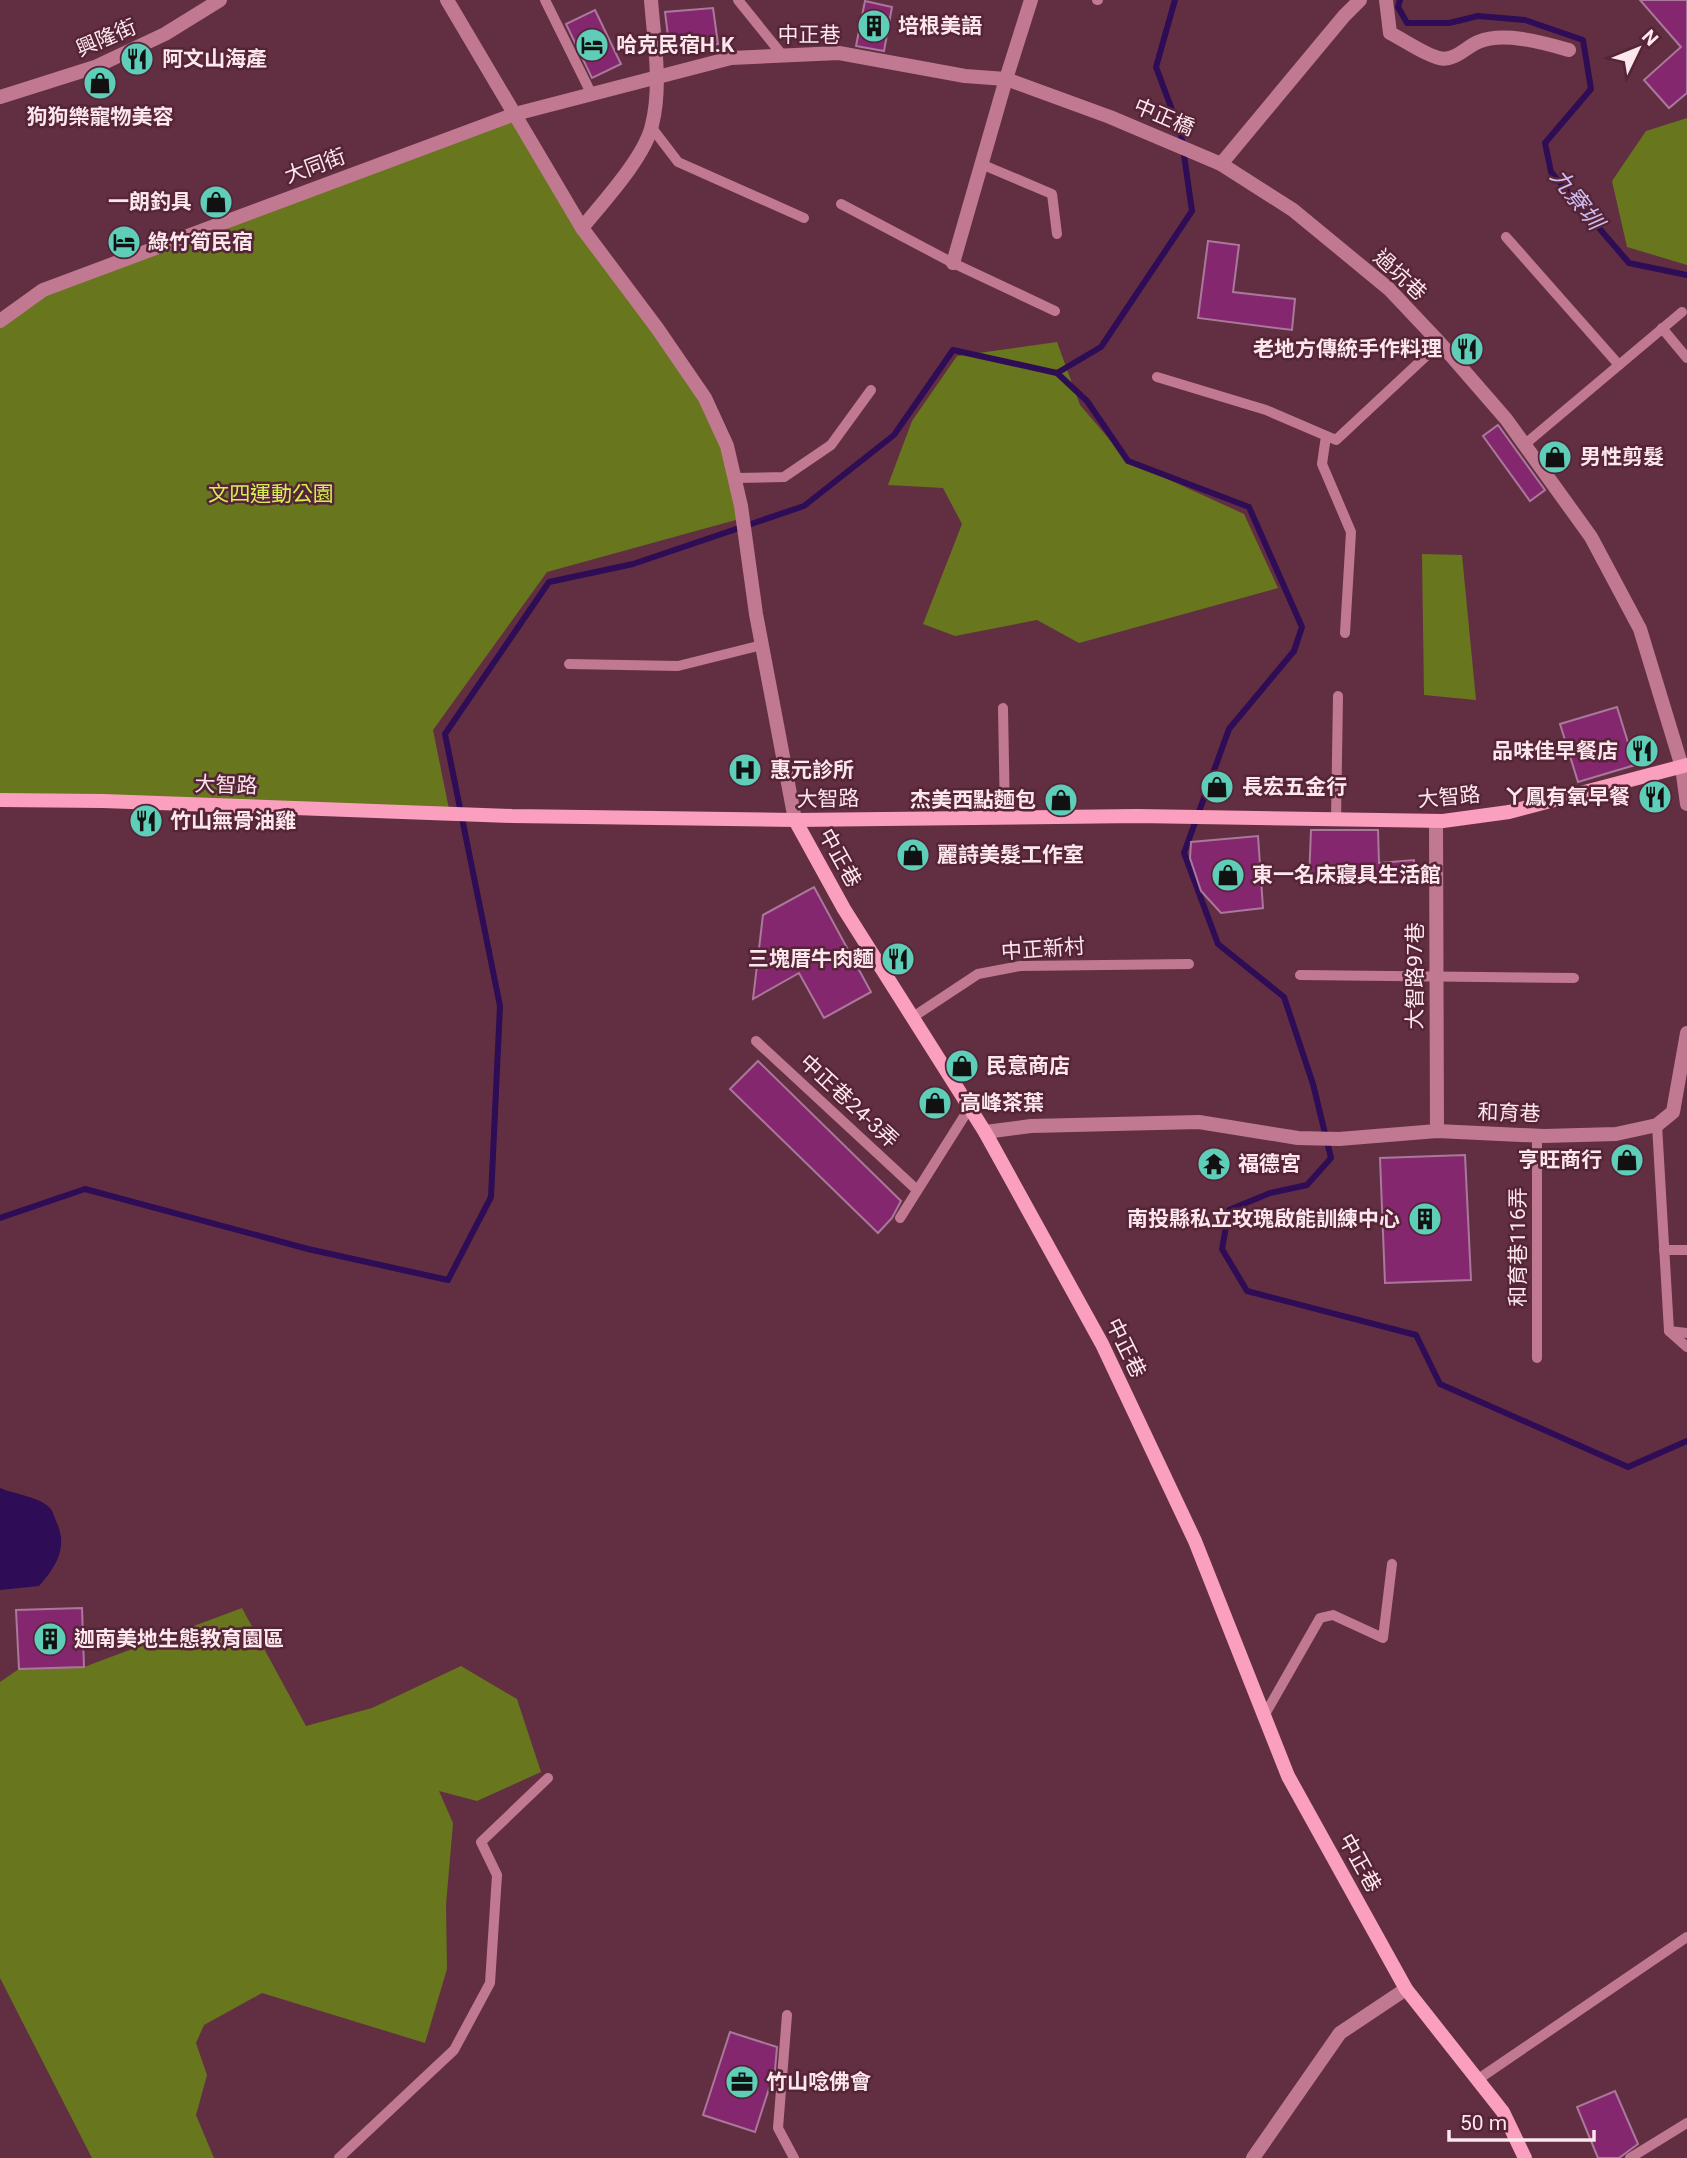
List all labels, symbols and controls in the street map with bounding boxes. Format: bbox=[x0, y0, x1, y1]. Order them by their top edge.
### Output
building icon: 培根美語 bbox=[855, 7, 893, 45]
place label: 培根美語 bbox=[898, 14, 982, 38]
north arrow bbox=[1603, 14, 1673, 84]
street label: 興隆街 bbox=[72, 15, 140, 61]
street label: 中正巷 bbox=[778, 23, 841, 47]
text: N bbox=[1637, 25, 1663, 50]
hotel icon: 哈克民宿H.K bbox=[573, 26, 611, 64]
place label: 哈克民宿H.K bbox=[616, 33, 735, 57]
restaurant icon: 阿文山海產 bbox=[118, 40, 156, 78]
place label: 阿文山海產 bbox=[162, 47, 267, 71]
shop icon: 狗狗樂寵物美容 bbox=[81, 64, 119, 102]
street label: 中正橋 bbox=[1130, 94, 1198, 140]
place label: 狗狗樂寵物美容 bbox=[27, 105, 174, 129]
street label: 大同街 bbox=[281, 144, 349, 188]
water label: 九寮圳 bbox=[1545, 164, 1610, 237]
shop icon: 一朗釣具 bbox=[197, 183, 235, 221]
place label: 一朗釣具 bbox=[108, 190, 192, 214]
hotel icon: 綠竹筍民宿 bbox=[105, 223, 143, 261]
place label: 綠竹筍民宿 bbox=[148, 230, 253, 254]
street label: 過坑巷 bbox=[1369, 245, 1431, 305]
restaurant icon: 老地方傳統手作料理 bbox=[1448, 330, 1486, 368]
place label: 老地方傳統手作料理 bbox=[1253, 337, 1442, 361]
shop icon: 男性剪髮 bbox=[1536, 438, 1574, 476]
place label: 男性剪髮 bbox=[1580, 445, 1664, 469]
park label: 文四運動公園 bbox=[208, 482, 334, 506]
restaurant icon: 品味佳早餐店 bbox=[1623, 732, 1661, 770]
place label: 品味佳早餐店 bbox=[1492, 739, 1618, 763]
hospital icon: 惠元診所 bbox=[726, 751, 764, 789]
place label: 惠元診所 bbox=[770, 758, 854, 782]
shop icon: 長宏五金行 bbox=[1198, 768, 1236, 806]
street label: 大智路 bbox=[194, 772, 258, 798]
place label: 長宏五金行 bbox=[1242, 775, 1347, 799]
restaurant icon: ㄚ鳳有氧早餐 bbox=[1636, 778, 1674, 816]
shop icon: 杰美西點麵包 bbox=[1042, 781, 1080, 819]
street label: 大智路 bbox=[1417, 782, 1481, 812]
place label: ㄚ鳳有氧早餐 bbox=[1504, 785, 1630, 809]
street label: 大智路 bbox=[796, 786, 860, 812]
place label: 杰美西點麵包 bbox=[910, 788, 1036, 812]
restaurant icon: 竹山無骨油雞 bbox=[127, 802, 165, 840]
place label: 竹山無骨油雞 bbox=[170, 809, 296, 833]
street label: 中正巷 bbox=[814, 825, 866, 891]
shop icon: 麗詩美髮工作室 bbox=[894, 836, 932, 874]
place label: 麗詩美髮工作室 bbox=[937, 843, 1084, 867]
shop icon: 東一名床寢具生活館 bbox=[1209, 856, 1247, 894]
place label: 東一名床寢具生活館 bbox=[1252, 863, 1441, 887]
street label: 大智路97巷 bbox=[1403, 922, 1427, 1030]
street label: 中正新村 bbox=[1000, 934, 1086, 964]
restaurant icon: 三塊厝牛肉麵 bbox=[879, 940, 917, 978]
place label: 三塊厝牛肉麵 bbox=[748, 947, 874, 971]
shop icon: 民意商店 bbox=[943, 1047, 981, 1085]
street label: 中正巷24-3弄 bbox=[795, 1050, 903, 1152]
place label: 民意商店 bbox=[986, 1054, 1070, 1078]
shop icon: 高峰茶葉 bbox=[916, 1084, 954, 1122]
place label: 高峰茶葉 bbox=[960, 1091, 1044, 1115]
street label: 和育巷 bbox=[1477, 1100, 1541, 1126]
shop icon: 亨旺商行 bbox=[1608, 1141, 1646, 1179]
temple icon: 福德宮 bbox=[1195, 1145, 1233, 1183]
place label: 亨旺商行 bbox=[1518, 1148, 1602, 1172]
place label: 福德宮 bbox=[1238, 1152, 1301, 1176]
street label: 和育巷116弄 bbox=[1506, 1187, 1530, 1307]
building icon: 南投縣私立玫瑰啟能訓練中心 bbox=[1406, 1200, 1444, 1238]
place label: 南投縣私立玫瑰啟能訓練中心 bbox=[1127, 1207, 1400, 1231]
street label: 中正巷 bbox=[1101, 1314, 1151, 1382]
building icon: 迦南美地生態教育園區 bbox=[31, 1620, 69, 1658]
place label: 迦南美地生態教育園區 bbox=[74, 1627, 284, 1651]
street label: 中正巷 bbox=[1334, 1830, 1386, 1896]
office icon: 竹山唸佛會 bbox=[723, 2063, 761, 2101]
place label: 竹山唸佛會 bbox=[766, 2070, 871, 2094]
scale bar bbox=[1449, 2098, 1594, 2142]
text: 50 m bbox=[1460, 2111, 1507, 2135]

